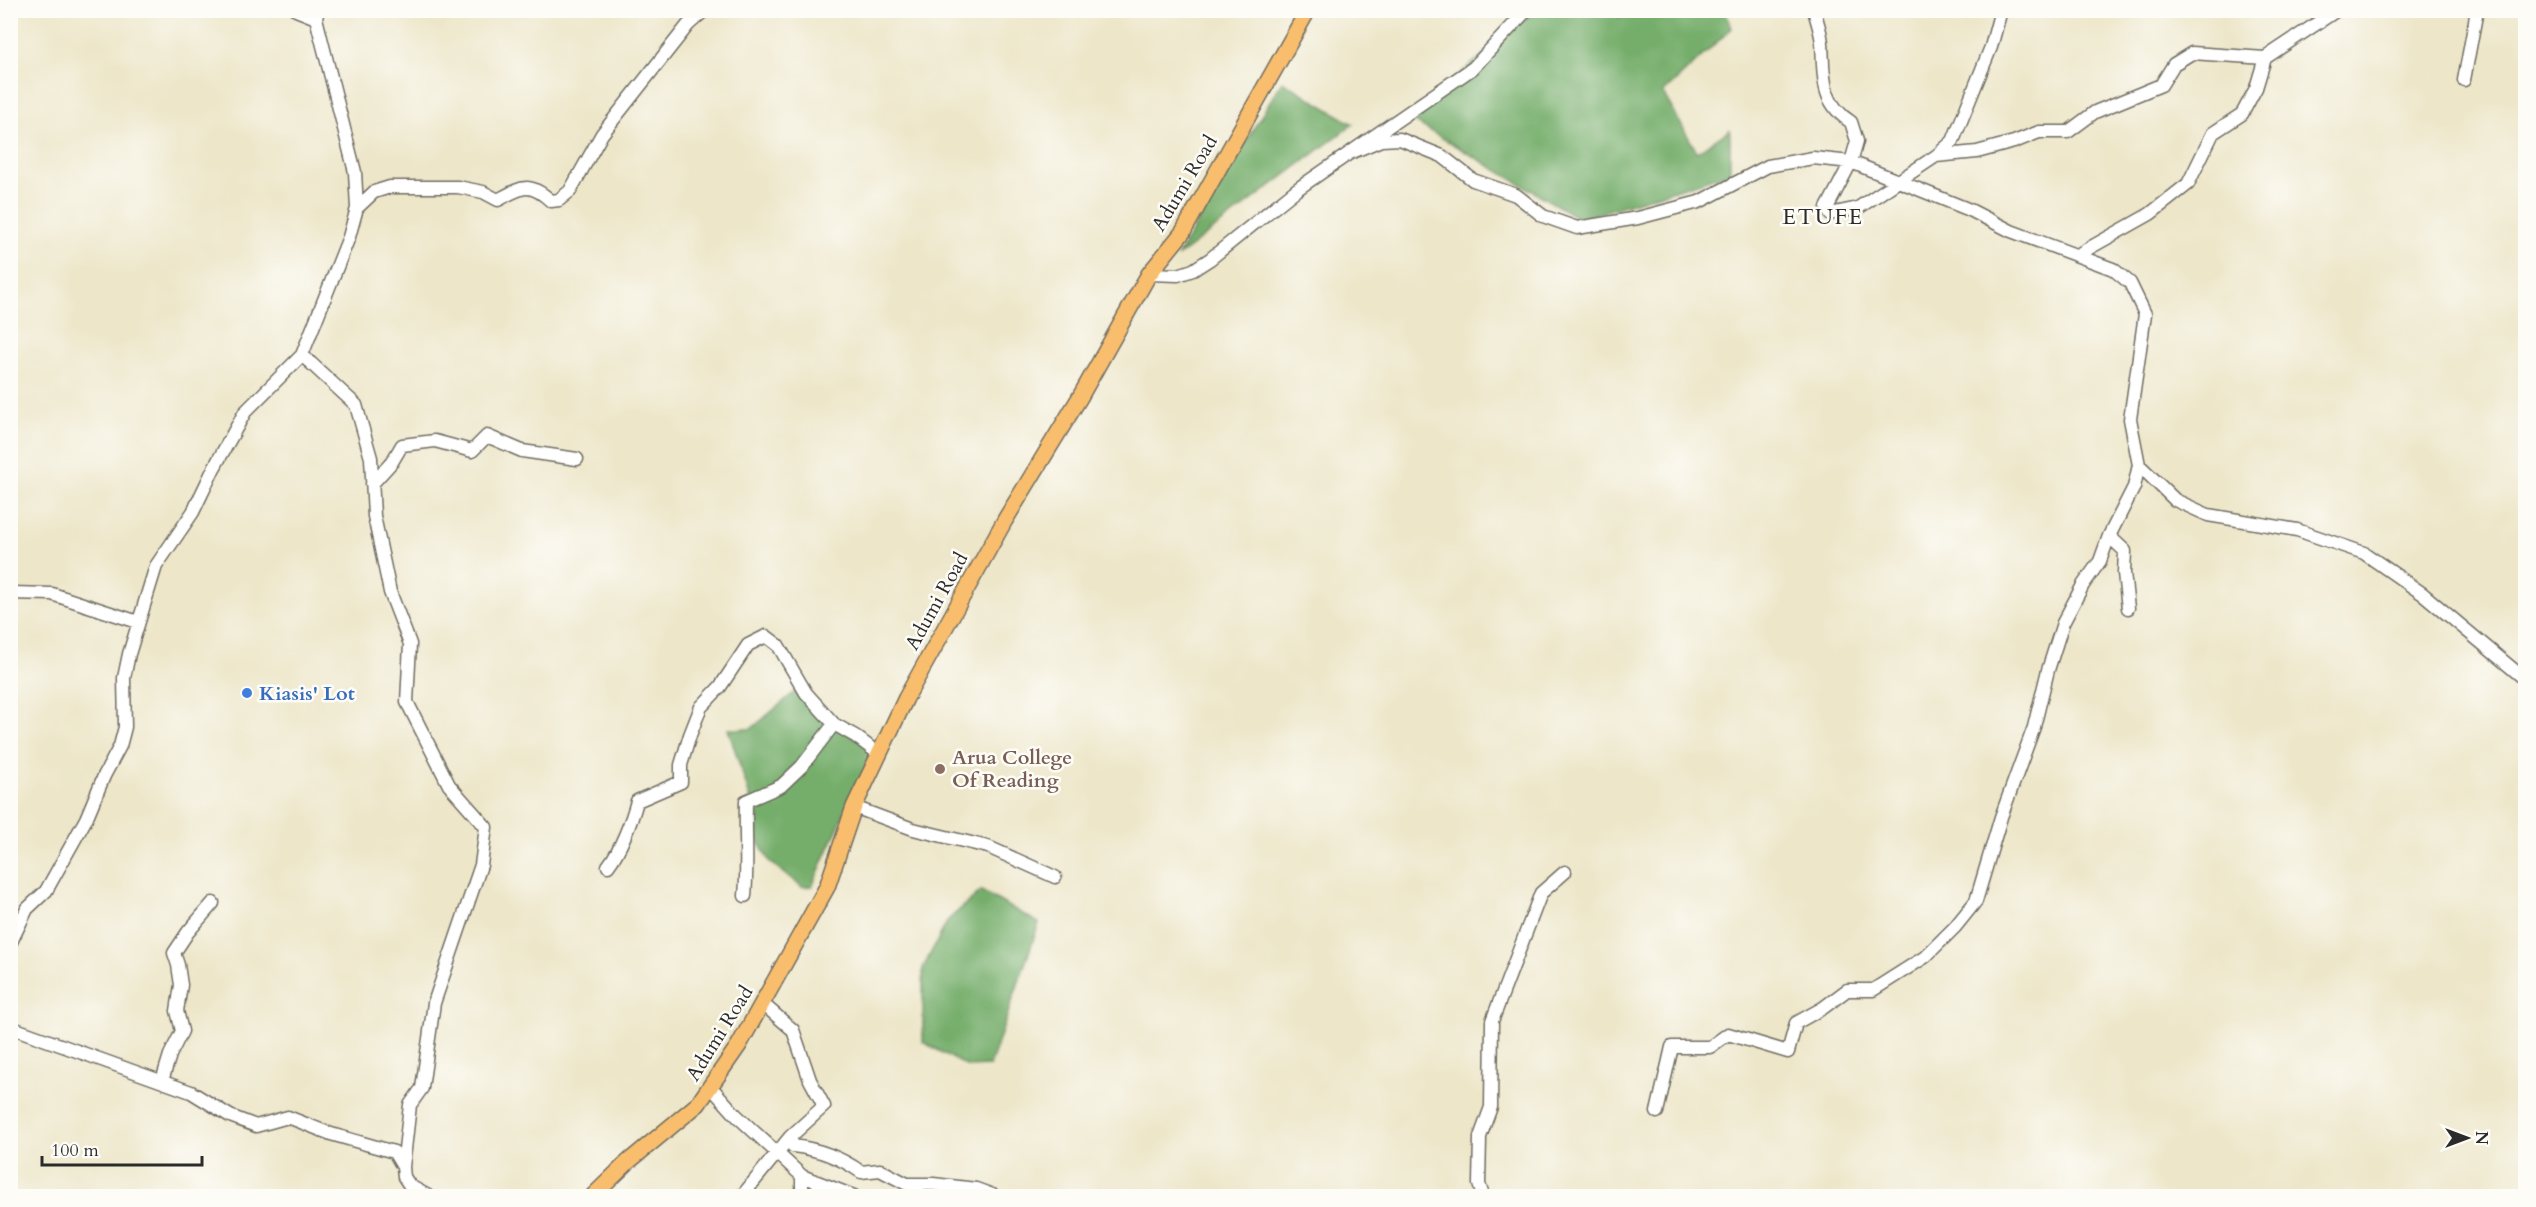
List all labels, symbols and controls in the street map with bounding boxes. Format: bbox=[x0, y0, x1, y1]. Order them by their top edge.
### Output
street label: Adumi Road bbox=[1145, 130, 1224, 236]
district label: ETUFE bbox=[1782, 202, 1864, 232]
street label: Adumi Road bbox=[899, 547, 975, 655]
place label: Kiasis' Lot bbox=[259, 680, 355, 707]
marker: Kiasis' Lot bbox=[240, 686, 254, 700]
place label: Arua College Of Reading bbox=[952, 744, 1072, 794]
marker: Arua College Of Reading bbox=[933, 762, 947, 776]
street label: Adumi Road bbox=[679, 980, 760, 1086]
north arrow bbox=[2437, 1108, 2497, 1168]
scale bar bbox=[42, 1129, 202, 1167]
text: N bbox=[2470, 1131, 2492, 1145]
text: 100 m bbox=[51, 1138, 99, 1163]

